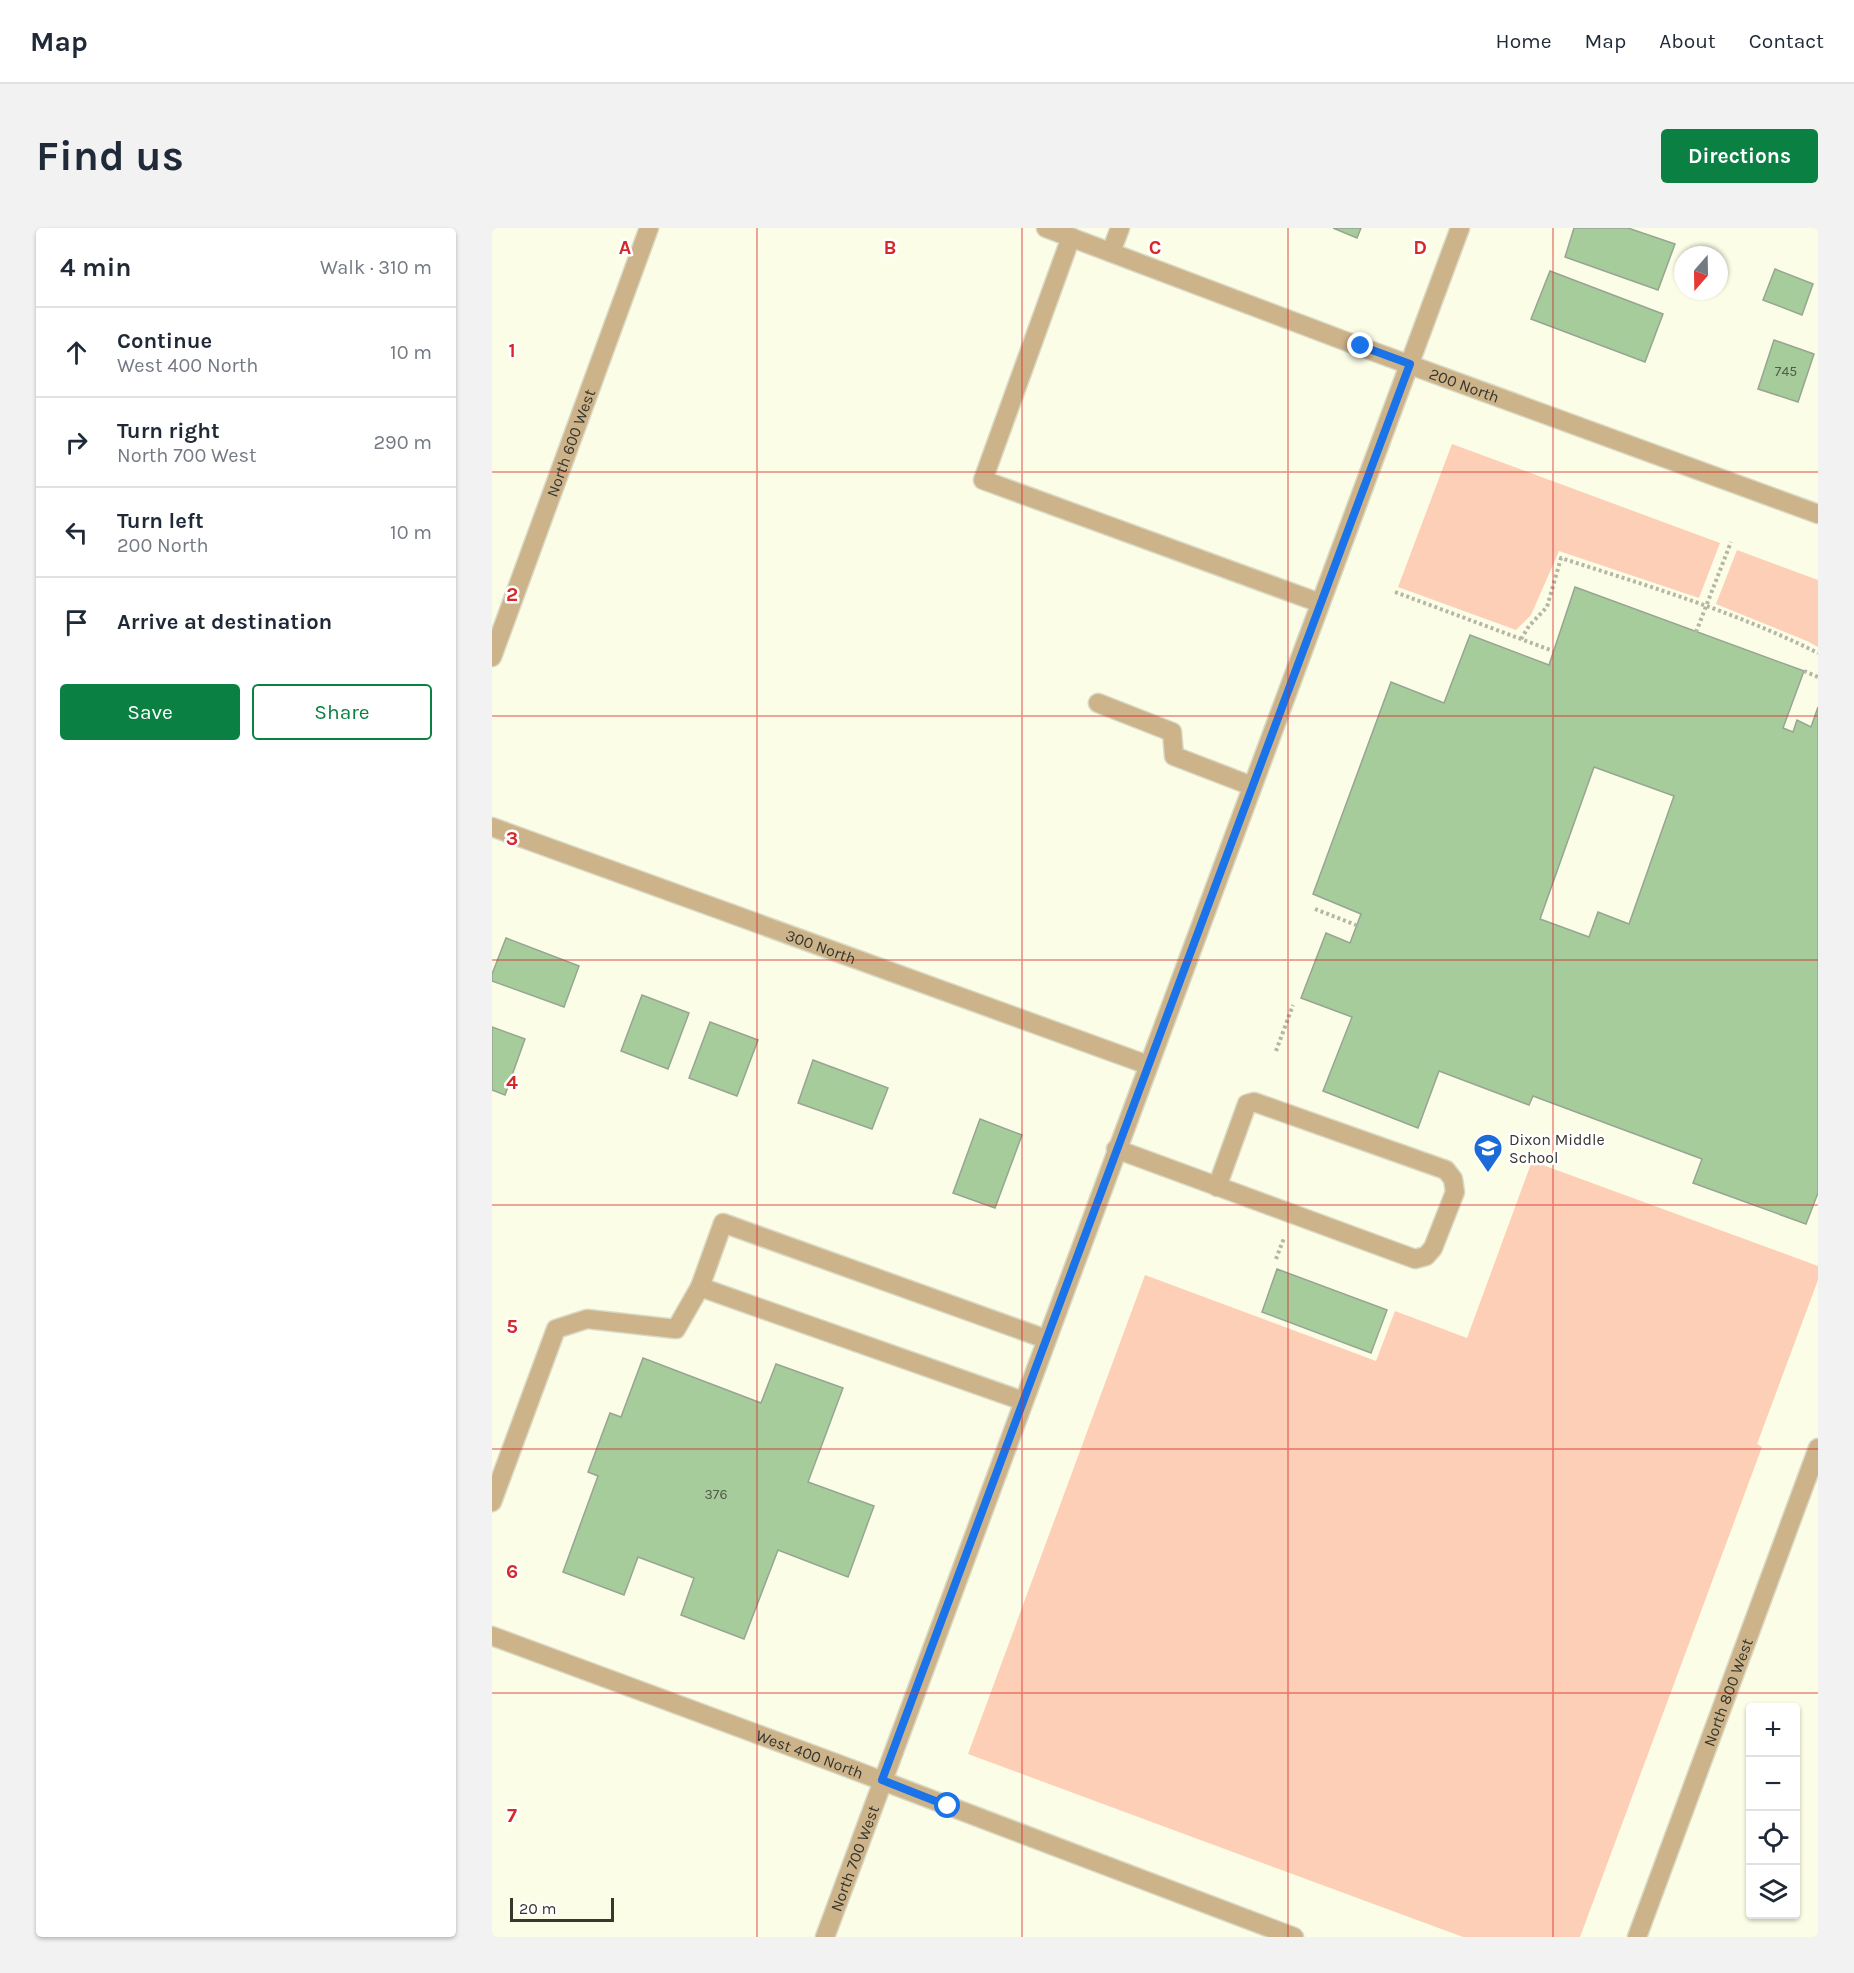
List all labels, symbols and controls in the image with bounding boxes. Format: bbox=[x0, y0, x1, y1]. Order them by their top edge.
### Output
text: Map bbox=[30, 25, 88, 58]
text: Home bbox=[1496, 29, 1552, 53]
text: Map bbox=[1585, 29, 1626, 53]
text: About bbox=[1659, 29, 1716, 53]
text: Contact bbox=[1749, 29, 1824, 53]
button: Directions bbox=[1661, 129, 1818, 183]
text: Find us bbox=[36, 131, 184, 181]
text: A bbox=[619, 236, 632, 259]
text: B bbox=[884, 236, 896, 259]
text: C bbox=[1149, 236, 1161, 259]
text: D bbox=[1413, 236, 1427, 259]
north arrow bbox=[1674, 246, 1728, 300]
text: 4 min bbox=[60, 252, 131, 283]
text: Walk · 310 m bbox=[320, 256, 432, 279]
text: Continue bbox=[117, 328, 212, 354]
route end bbox=[1347, 332, 1373, 358]
icon: ahead bbox=[60, 336, 93, 369]
text: 1 bbox=[508, 339, 516, 362]
text: 10 m bbox=[390, 341, 432, 364]
text: West 400 North bbox=[117, 354, 258, 377]
street label: 200 North bbox=[1427, 363, 1502, 406]
house number: 745 bbox=[1775, 363, 1797, 380]
street label: North 600 West bbox=[542, 386, 599, 499]
text: Turn right bbox=[117, 418, 220, 444]
icon: right bbox=[60, 426, 93, 459]
text: 290 m bbox=[373, 431, 432, 454]
text: North 700 West bbox=[117, 444, 257, 467]
text: Turn left bbox=[117, 508, 204, 534]
icon: left bbox=[60, 516, 93, 549]
text: 10 m bbox=[390, 521, 432, 544]
text: 200 North bbox=[117, 534, 209, 557]
text: 2 bbox=[506, 583, 518, 606]
icon: arrive bbox=[60, 606, 93, 639]
text: Arrive at destination bbox=[117, 609, 332, 635]
button: Save bbox=[60, 684, 240, 740]
button: Share bbox=[252, 684, 432, 740]
text: 3 bbox=[506, 827, 518, 850]
street label: 300 North bbox=[783, 925, 859, 968]
text: 4 bbox=[506, 1071, 518, 1094]
place label: Dixon Middle School bbox=[1509, 1130, 1605, 1167]
school or university icon: Dixon Middle School bbox=[1472, 1132, 1504, 1174]
text: 5 bbox=[506, 1315, 518, 1338]
house number: 376 bbox=[705, 1486, 727, 1503]
text: 6 bbox=[506, 1560, 518, 1583]
street label: North 800 West bbox=[1699, 1635, 1756, 1749]
map controls bbox=[1746, 1703, 1800, 1919]
button: + bbox=[1746, 1703, 1800, 1757]
street label: West 400 North bbox=[754, 1725, 866, 1782]
button: − bbox=[1746, 1757, 1800, 1811]
route start bbox=[934, 1792, 960, 1818]
street label: North 700 West bbox=[826, 1803, 883, 1914]
text: 7 bbox=[507, 1804, 517, 1827]
button: locate bbox=[1746, 1811, 1800, 1865]
button: layers bbox=[1746, 1865, 1800, 1919]
scale bar bbox=[510, 1895, 614, 1922]
text: 20 m bbox=[519, 1899, 557, 1918]

